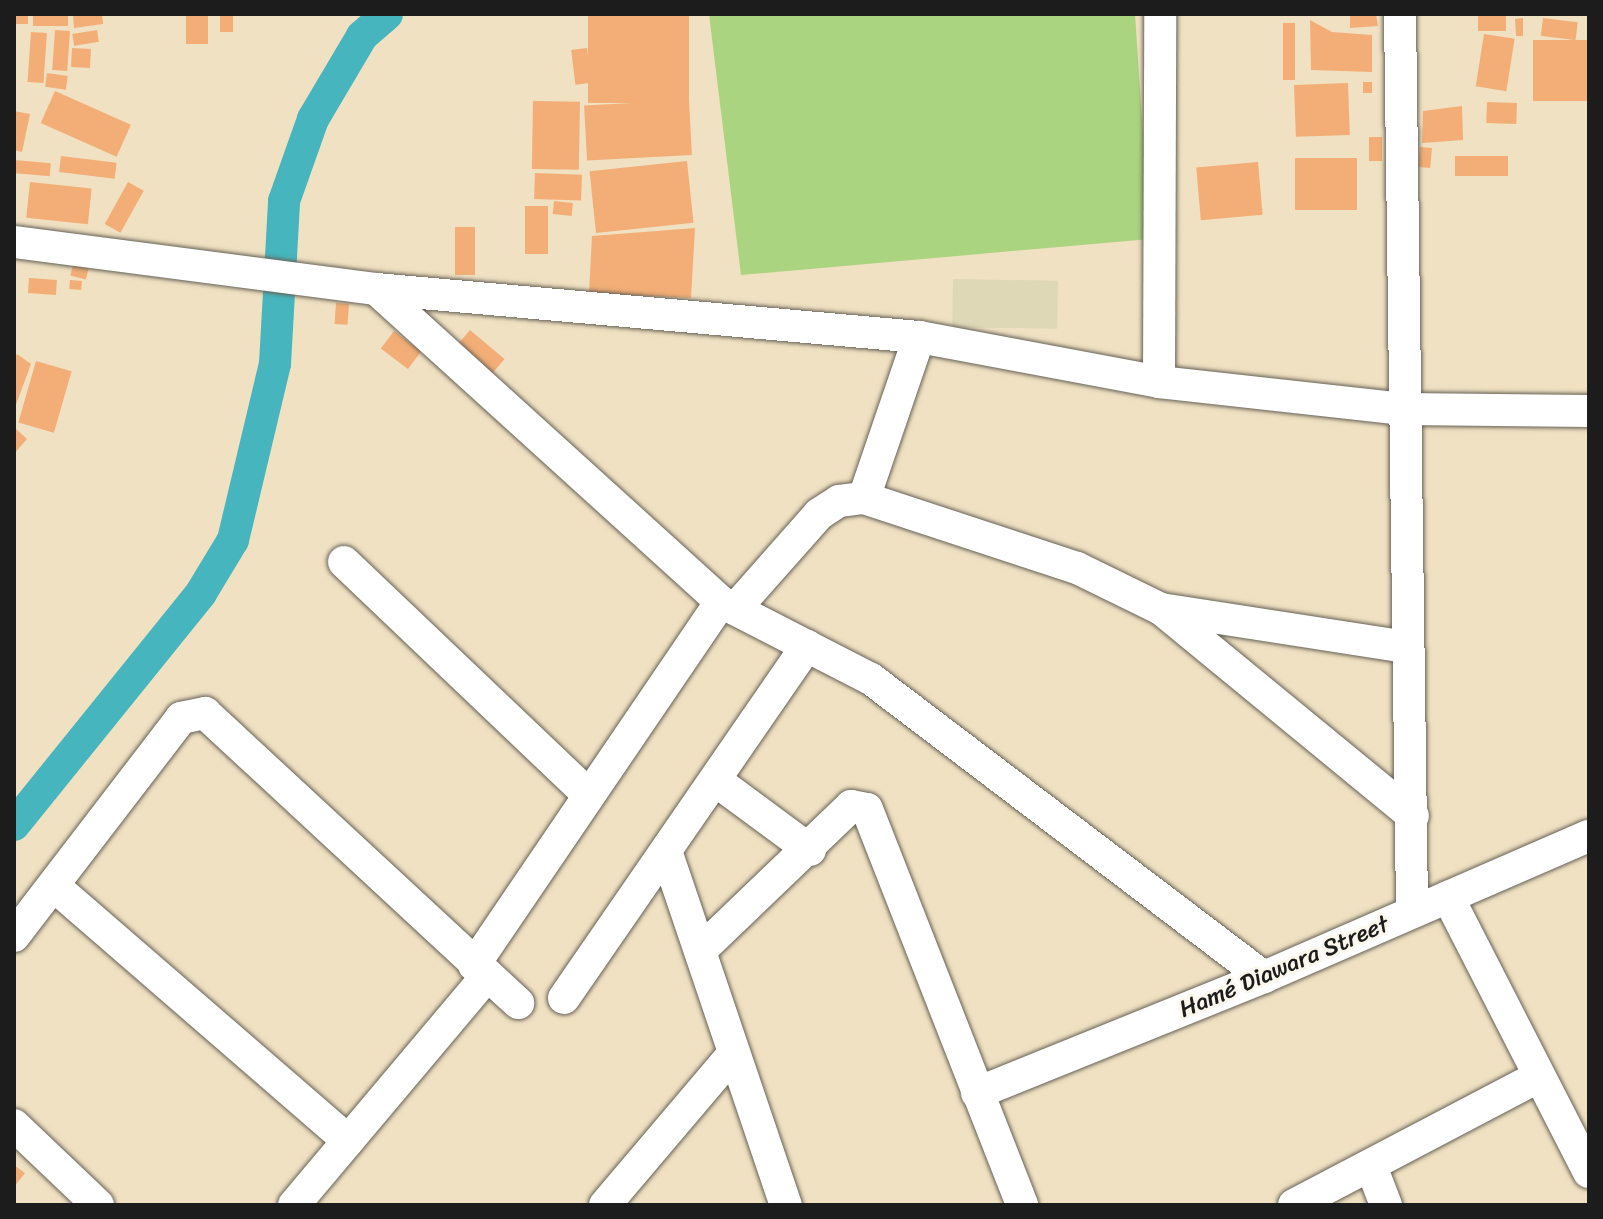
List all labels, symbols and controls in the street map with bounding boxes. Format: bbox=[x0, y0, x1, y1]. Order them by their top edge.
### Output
street label: Hamé Diawara Street bbox=[1175, 910, 1393, 1024]

